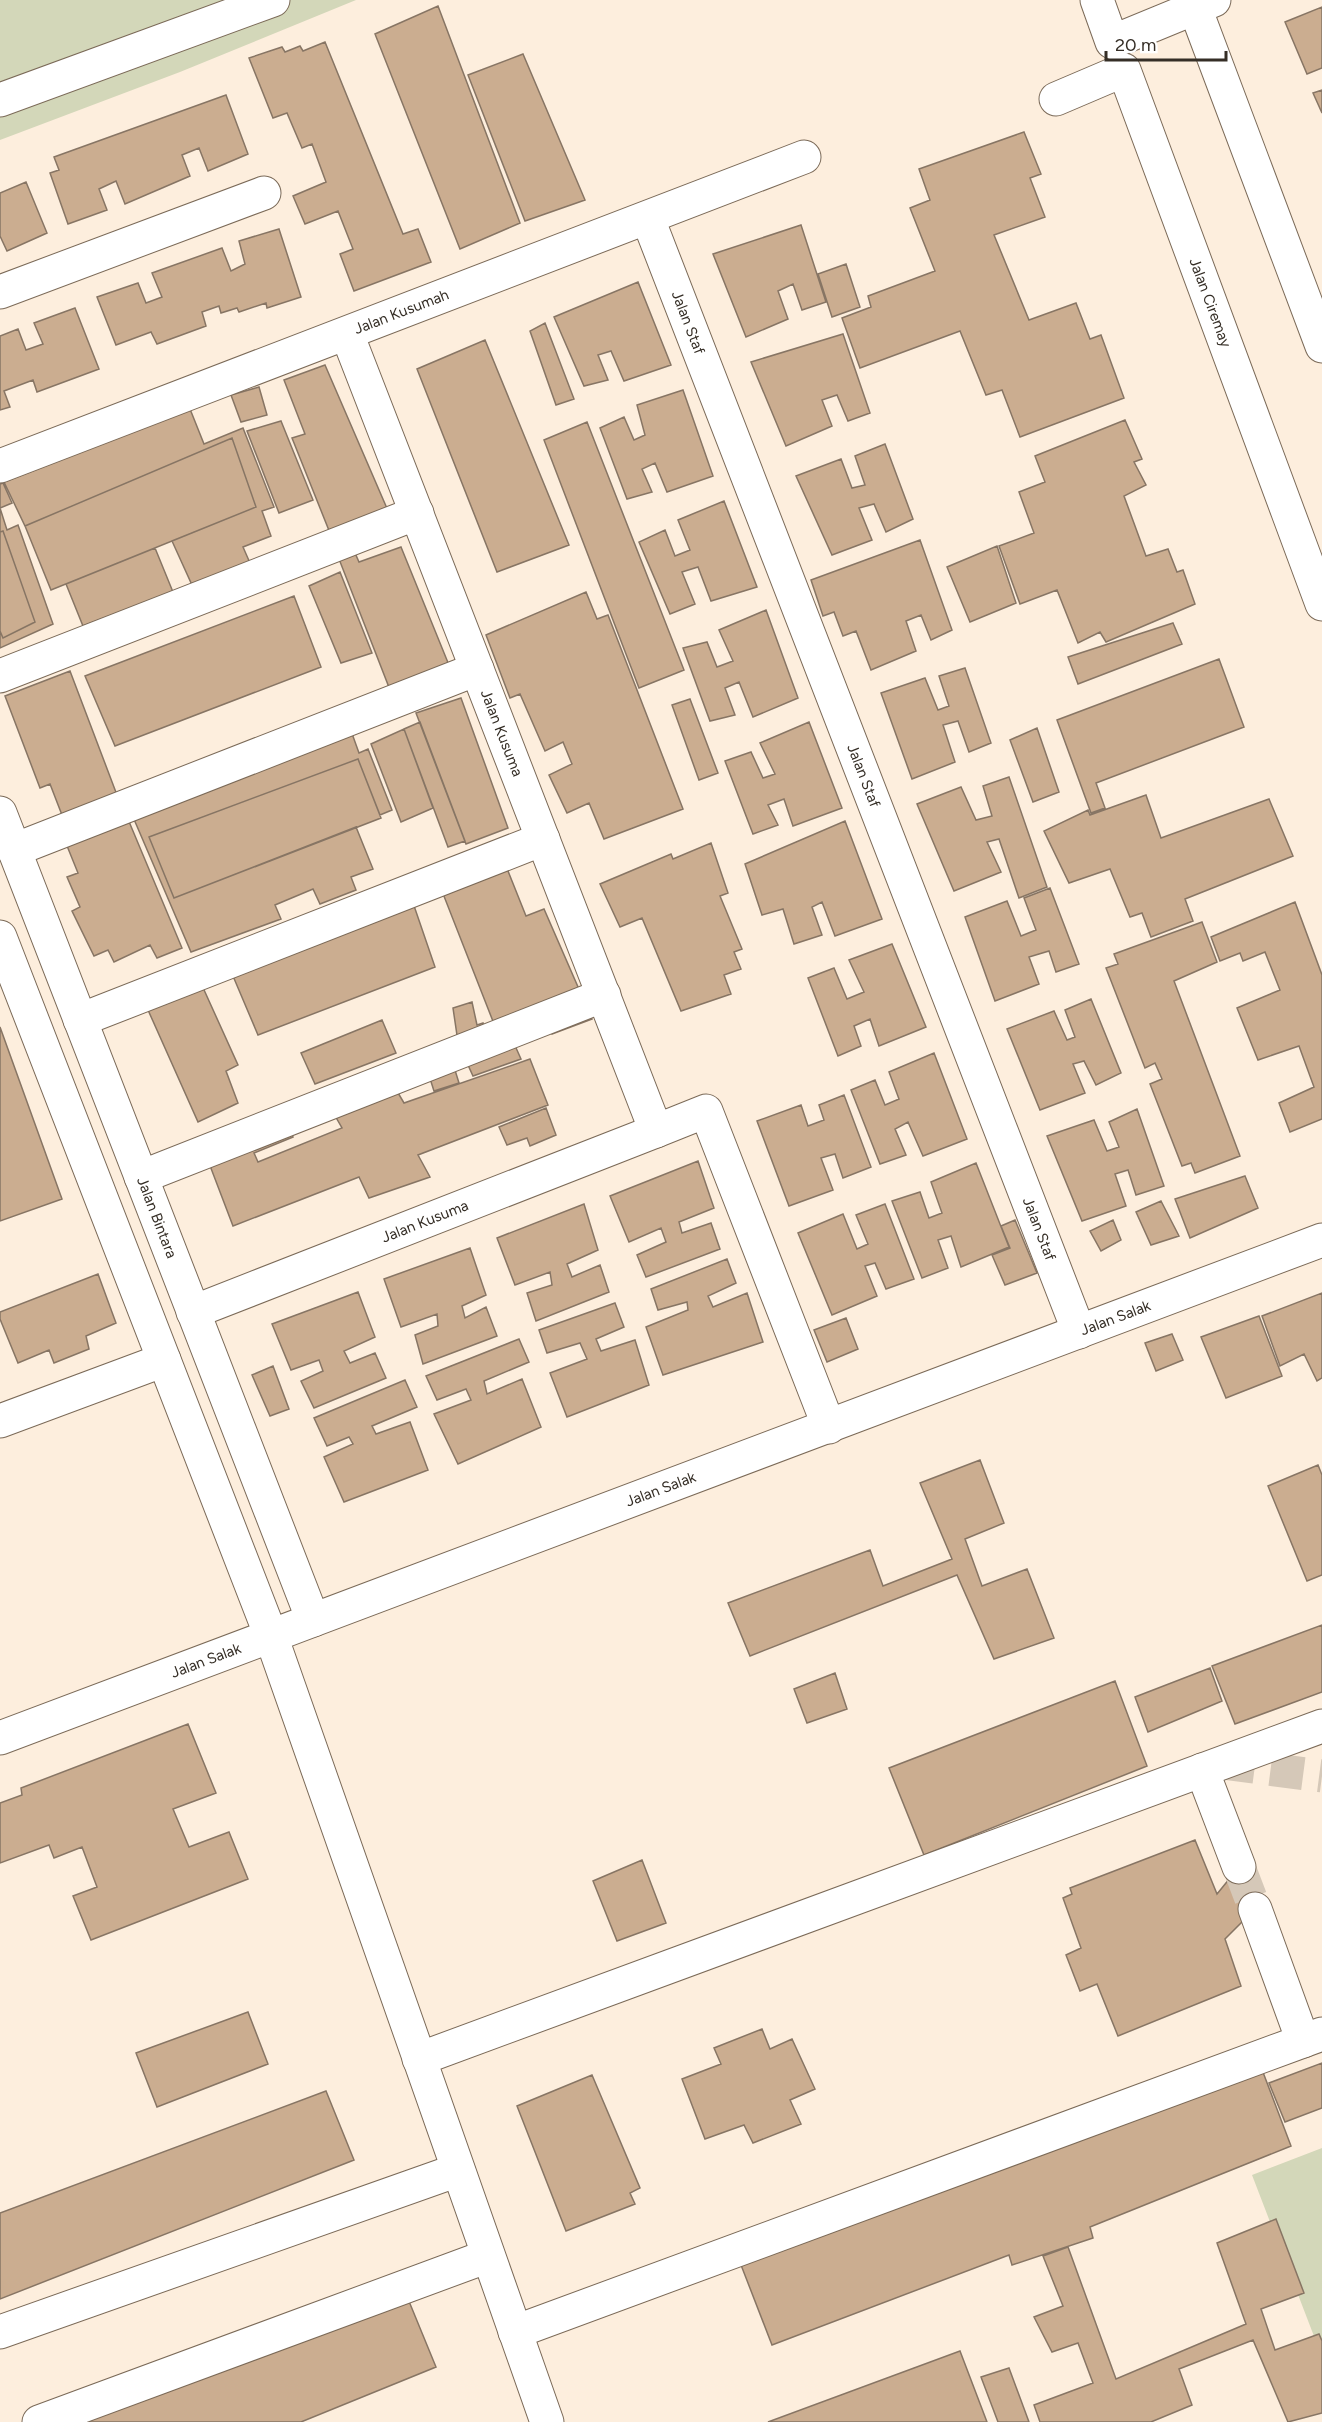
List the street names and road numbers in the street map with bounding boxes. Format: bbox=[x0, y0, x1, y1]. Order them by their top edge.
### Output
street label: Jalan Ciremay bbox=[1185, 255, 1235, 350]
street label: Jalan Kusumah bbox=[351, 285, 451, 338]
street label: Jalan Staf bbox=[668, 288, 709, 357]
street label: Jalan Kusuma bbox=[477, 687, 527, 779]
street label: Jalan Staf bbox=[843, 741, 884, 810]
street label: Jalan Bintara bbox=[133, 1175, 181, 1261]
street label: Jalan Staf bbox=[1019, 1195, 1060, 1264]
street label: Jalan Kusuma bbox=[379, 1196, 471, 1246]
street label: Jalan Salak bbox=[1078, 1296, 1154, 1339]
street label: Jalan Salak bbox=[623, 1467, 699, 1511]
street label: Jalan Salak bbox=[168, 1639, 244, 1682]

